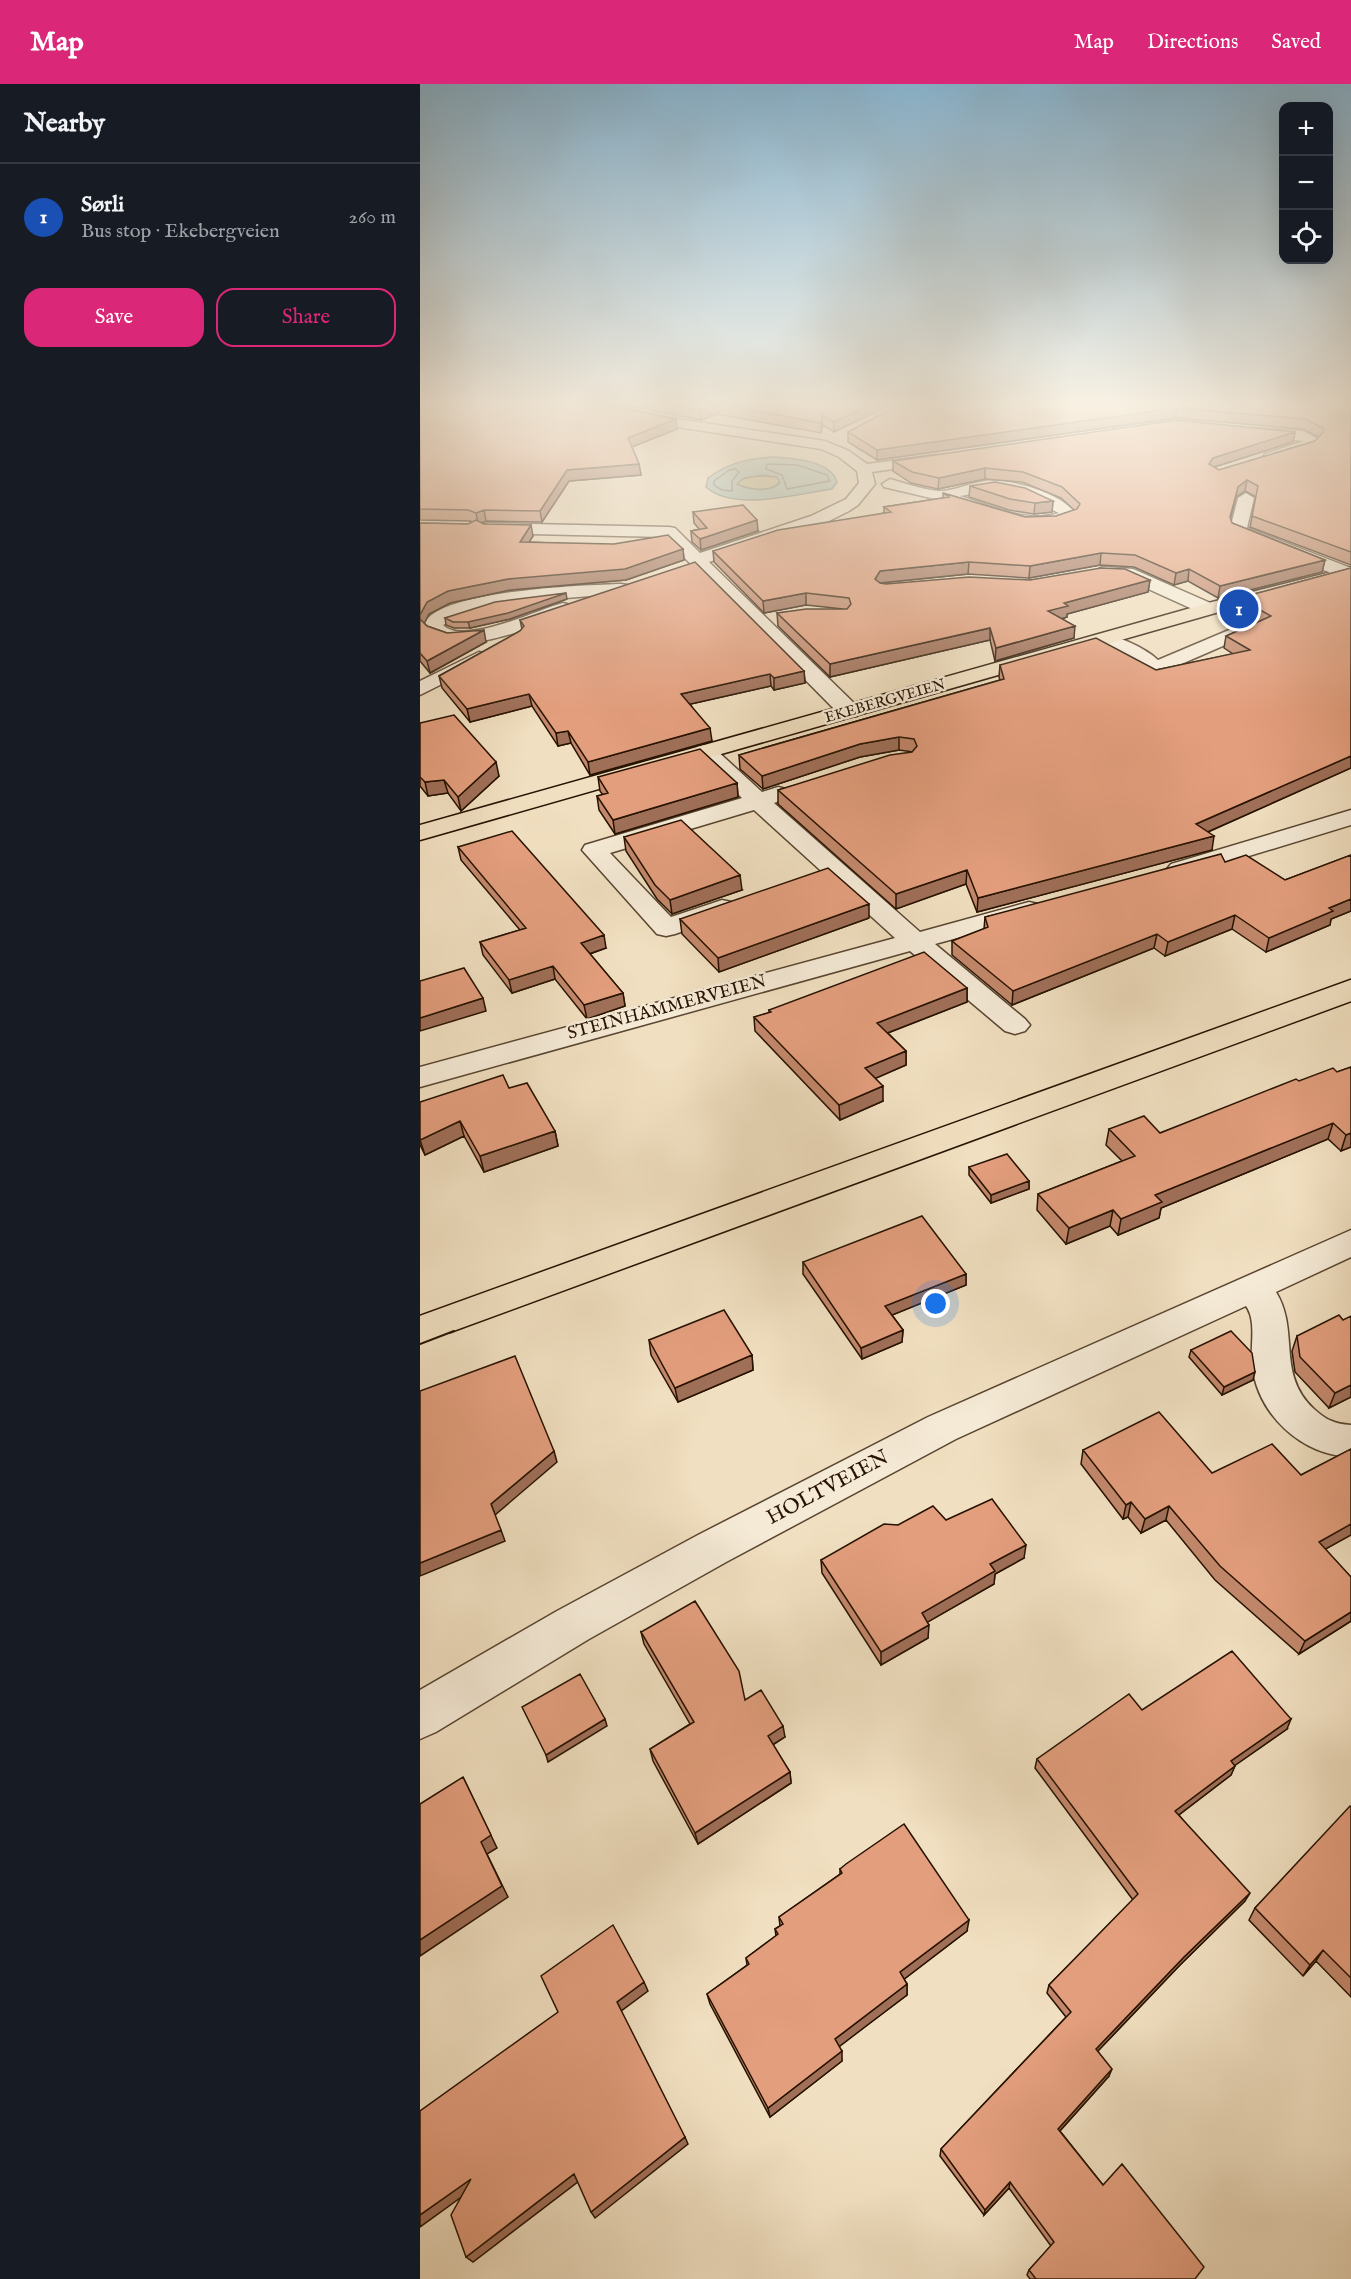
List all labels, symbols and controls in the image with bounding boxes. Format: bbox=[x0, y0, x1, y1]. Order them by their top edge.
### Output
text: Map bbox=[30, 25, 84, 60]
text: Map bbox=[1074, 29, 1114, 56]
text: Directions bbox=[1147, 29, 1238, 56]
text: Saved bbox=[1271, 29, 1321, 56]
map controls bbox=[1279, 102, 1333, 264]
button: + bbox=[1279, 102, 1333, 156]
text: Nearby bbox=[24, 107, 105, 140]
button: − bbox=[1279, 156, 1333, 210]
text: Sørli bbox=[81, 191, 124, 219]
text: 1 bbox=[40, 205, 47, 230]
text: 260 m bbox=[349, 205, 396, 230]
button: locate bbox=[1279, 210, 1333, 264]
text: Bus stop · Ekebergveien bbox=[81, 219, 280, 244]
button: Save bbox=[24, 288, 204, 347]
button: Share bbox=[216, 288, 396, 347]
pin: 1 bbox=[1220, 586, 1258, 632]
street label: EKEBERGVEIEN bbox=[822, 675, 948, 727]
street label: STEINHAMMERVEIEN bbox=[565, 970, 769, 1046]
your location bbox=[921, 1289, 950, 1318]
street label: HOLTVEIEN bbox=[762, 1444, 894, 1532]

